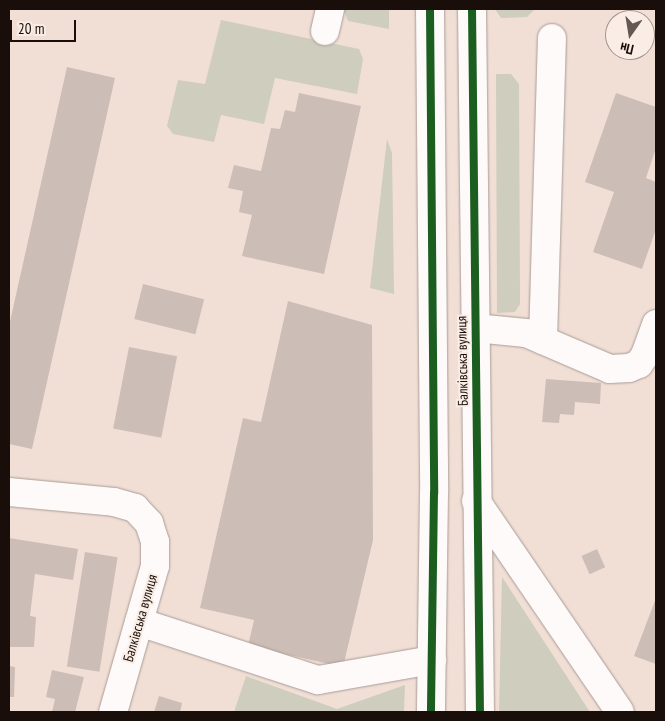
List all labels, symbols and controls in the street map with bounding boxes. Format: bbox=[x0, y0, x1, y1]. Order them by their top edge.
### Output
scale bar bbox=[12, 10, 79, 42]
north arrow bbox=[605, 10, 655, 60]
text: 20 m bbox=[18, 19, 44, 38]
text: Пн bbox=[618, 38, 635, 59]
street label: Балківська вулиця bbox=[453, 316, 471, 406]
street label: Балківська вулиця bbox=[120, 572, 160, 664]

